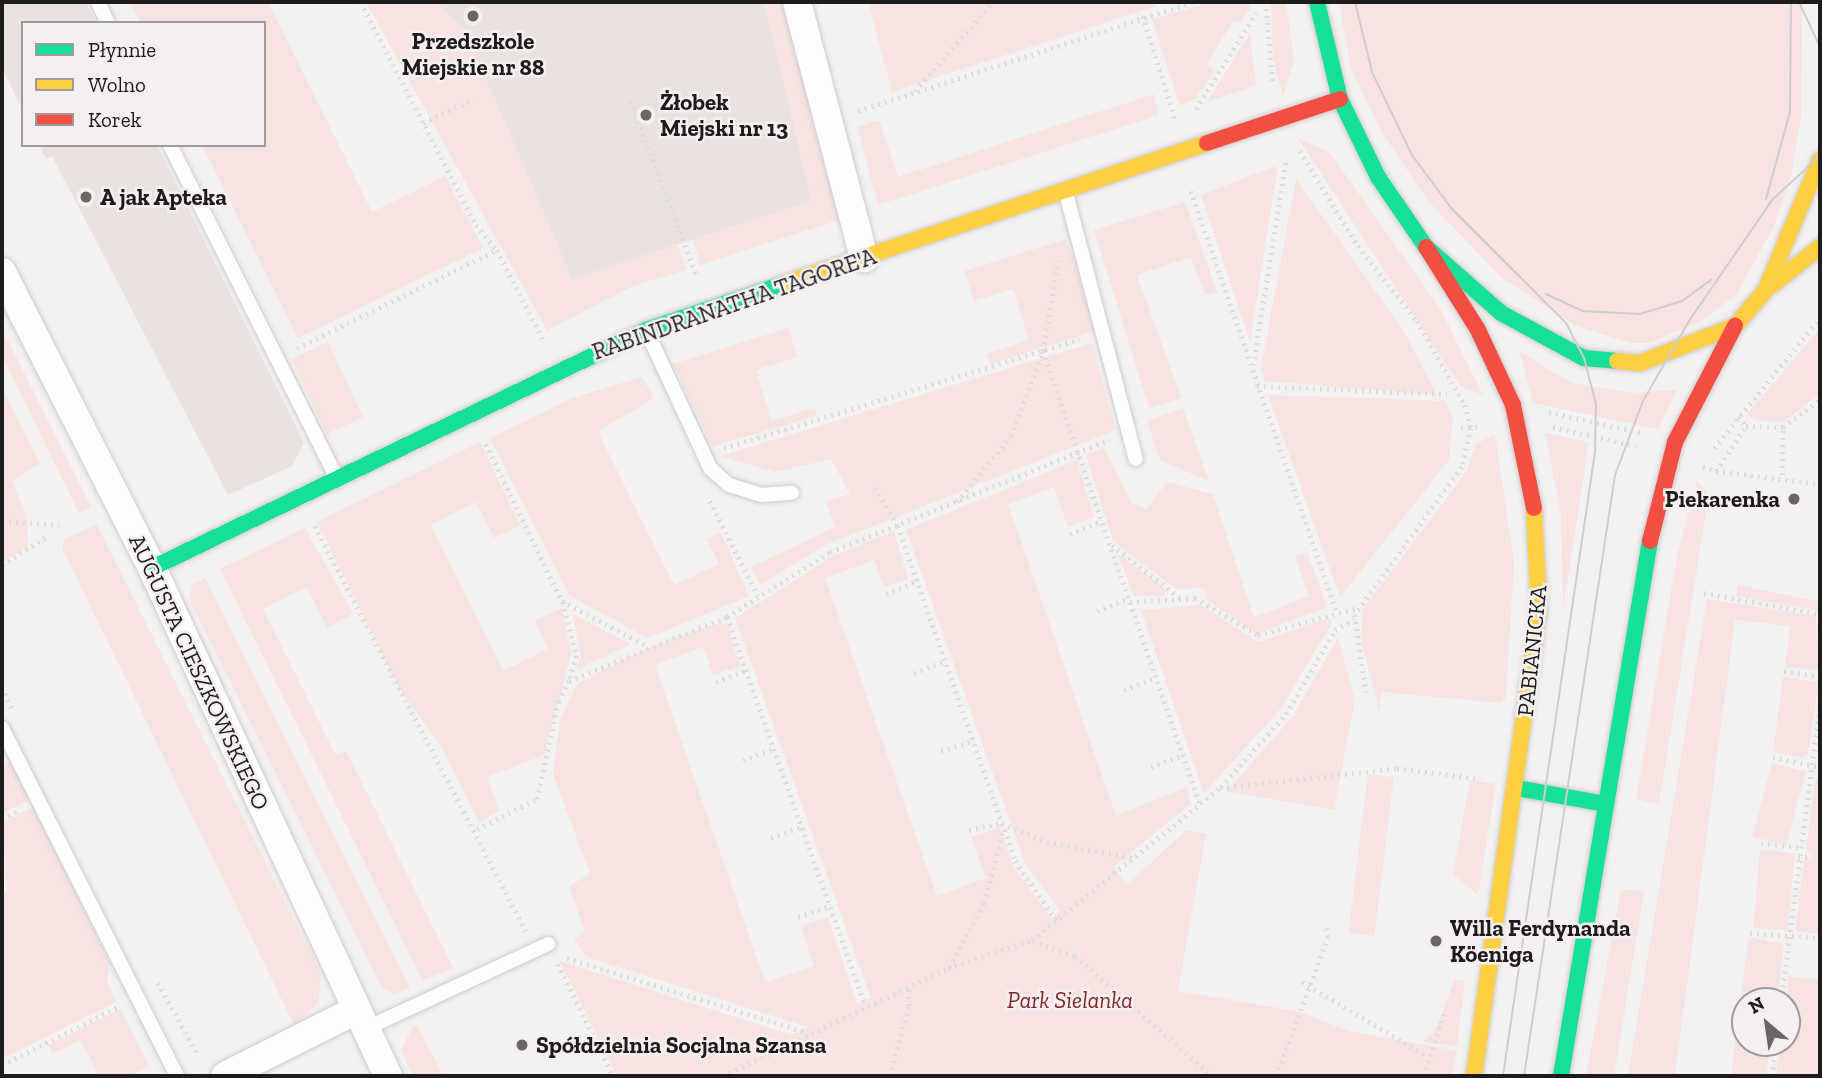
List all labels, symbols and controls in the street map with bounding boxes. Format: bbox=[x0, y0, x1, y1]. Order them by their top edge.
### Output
marker: Przedszkole Miejskie nr 88 bbox=[465, 8, 481, 24]
legend bbox=[21, 21, 266, 147]
place label: Przedszkole Miejskie nr 88 bbox=[401, 27, 545, 81]
text: Płynnie bbox=[88, 37, 156, 62]
text: Wolno bbox=[88, 72, 146, 97]
place label: Żłobek Miejski nr 13 bbox=[660, 88, 789, 142]
text: Korek bbox=[88, 107, 141, 132]
marker: Żłobek Miejski nr 13 bbox=[638, 107, 654, 123]
place label: A jak Apteka bbox=[100, 183, 228, 211]
marker: A jak Apteka bbox=[78, 189, 94, 205]
street label: RABINDRANATHA TAGORE'A bbox=[588, 242, 880, 366]
place label: Piekarenka bbox=[1665, 485, 1780, 513]
marker: Piekarenka bbox=[1786, 491, 1802, 507]
street label: AUGUSTA CIESZKOWSKIEGO bbox=[123, 530, 275, 814]
street label: PABIANICKA bbox=[1511, 584, 1553, 718]
place label: Willa Ferdynanda Köeniga bbox=[1450, 914, 1631, 968]
marker: Willa Ferdynanda Köeniga bbox=[1428, 933, 1444, 949]
park label: Park Sielanka bbox=[1007, 986, 1133, 1014]
north arrow bbox=[1731, 987, 1801, 1057]
text: N bbox=[1745, 991, 1768, 1019]
place label: Spółdzielnia Socjalna Szansa bbox=[536, 1031, 826, 1059]
marker: Spółdzielnia Socjalna Szansa bbox=[514, 1037, 530, 1053]

